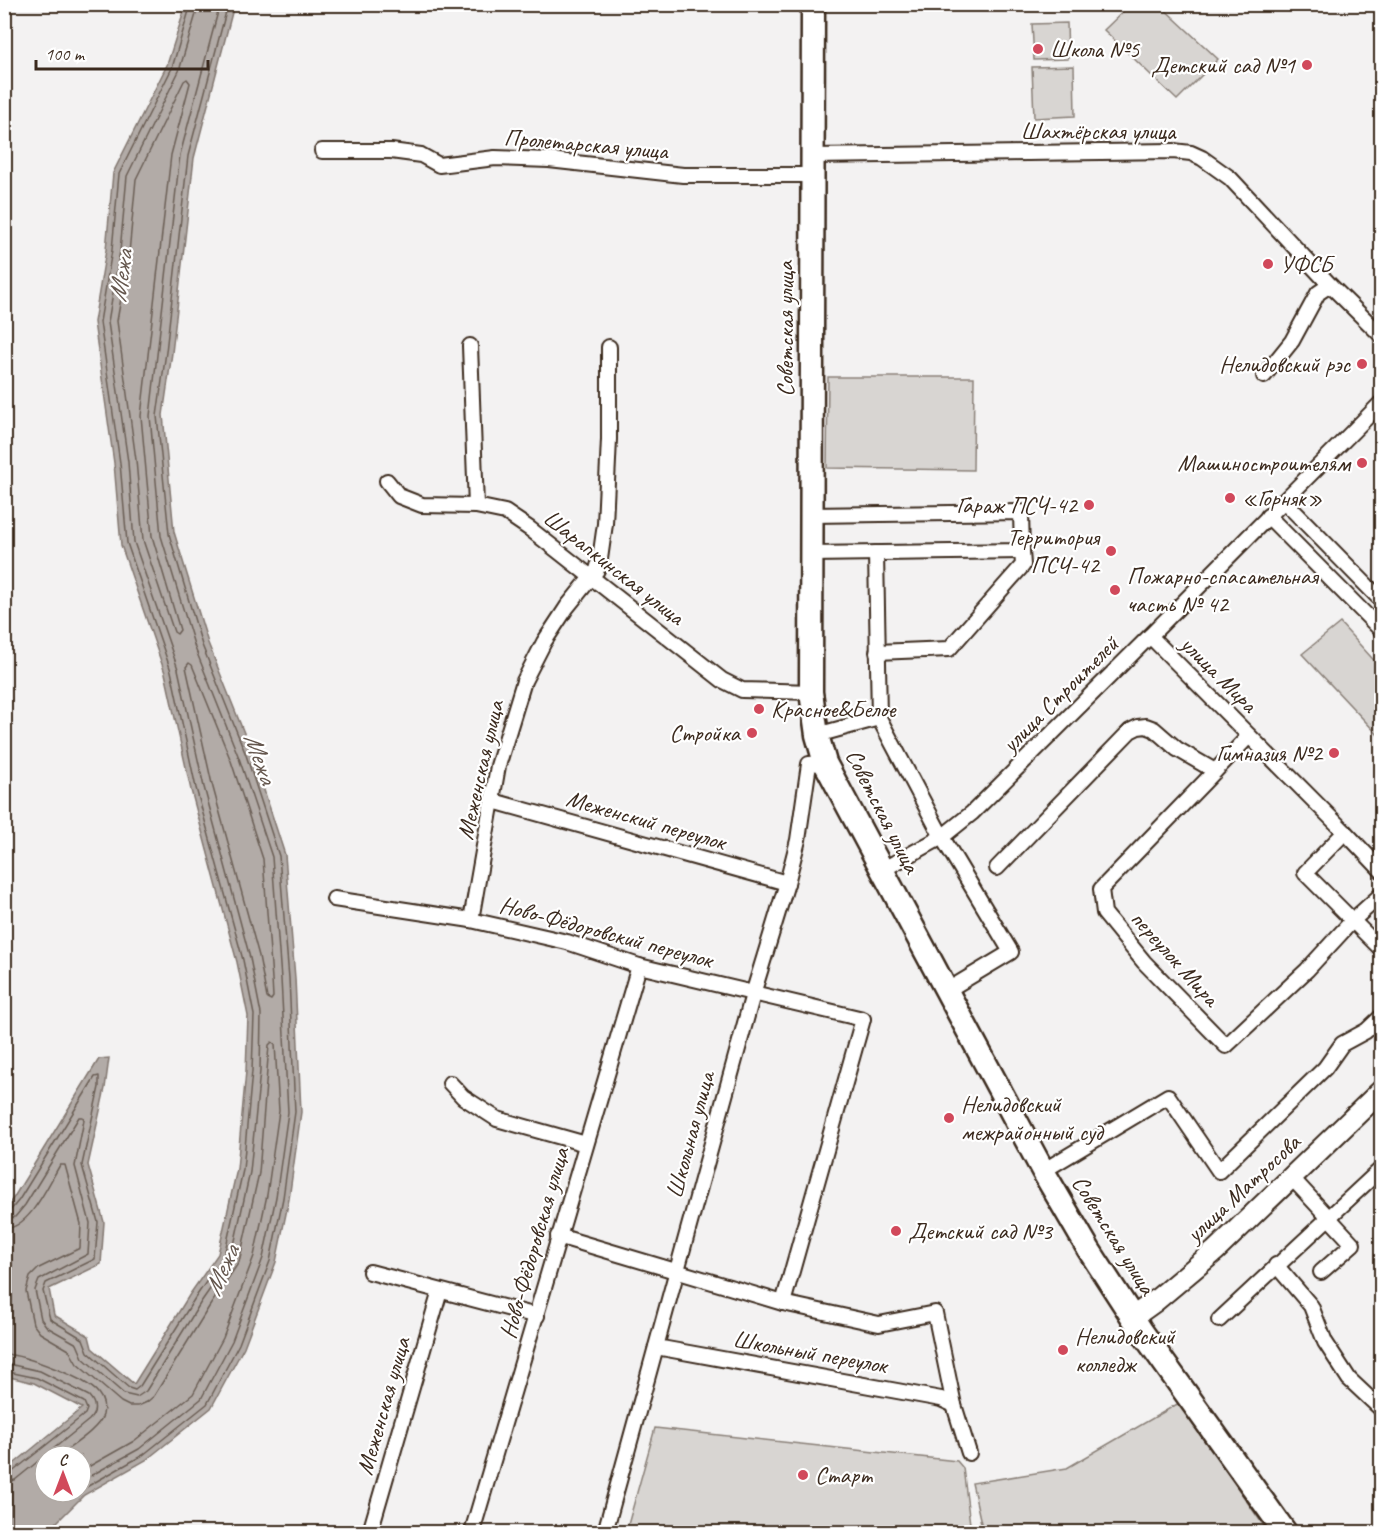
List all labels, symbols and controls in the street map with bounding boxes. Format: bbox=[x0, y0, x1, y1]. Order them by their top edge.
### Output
scale bar bbox=[36, 33, 208, 71]
place label: Школа №5 bbox=[1050, 34, 1141, 64]
marker: Школа №5 bbox=[1031, 42, 1045, 56]
text: 100 m bbox=[45, 43, 86, 65]
place label: Детский сад №1 bbox=[1151, 50, 1296, 80]
marker: Детский сад №1 bbox=[1300, 58, 1314, 72]
street label: Шахтёрская улица bbox=[1021, 116, 1177, 146]
street label: Пролетарская улица bbox=[503, 122, 670, 166]
water label: Межа bbox=[101, 246, 141, 304]
place label: УФСБ bbox=[1280, 249, 1336, 279]
marker: УФСБ bbox=[1261, 257, 1275, 271]
street label: Советская улица bbox=[770, 260, 800, 397]
place label: Нелидовский рэс bbox=[1219, 349, 1351, 379]
marker: Нелидовский рэс bbox=[1355, 357, 1369, 371]
place label: Машиностроителям bbox=[1178, 448, 1352, 478]
marker: Машиностроителям bbox=[1355, 456, 1369, 470]
place label: «Горняк» bbox=[1242, 483, 1322, 513]
place label: Гараж ПСЧ-42 bbox=[956, 490, 1079, 520]
marker: «Горняк» bbox=[1223, 491, 1237, 505]
marker: Гараж ПСЧ-42 bbox=[1082, 498, 1096, 512]
street label: Шарапкинская улица bbox=[537, 503, 692, 632]
place label: Территория ПСЧ-42 bbox=[1007, 522, 1101, 580]
marker: Территория ПСЧ-42 bbox=[1104, 544, 1118, 558]
place label: Пожарно-спасательная часть № 42 bbox=[1127, 561, 1319, 619]
marker: Пожарно-спасательная часть № 42 bbox=[1108, 583, 1122, 597]
street label: улица Строителей bbox=[994, 628, 1126, 760]
street label: улица Мира bbox=[1173, 628, 1265, 720]
place label: Красное&Белое bbox=[771, 694, 897, 724]
street label: Меженская улица bbox=[449, 696, 511, 842]
marker: Красное&Белое bbox=[752, 702, 766, 716]
place label: Стройка bbox=[670, 718, 741, 748]
marker: Стройка bbox=[745, 726, 759, 740]
water label: Межа bbox=[236, 728, 286, 790]
place label: Гимназия №2 bbox=[1216, 738, 1324, 768]
street label: Советская улица bbox=[839, 744, 928, 879]
marker: Гимназия №2 bbox=[1327, 746, 1341, 760]
street label: Меженский переулок bbox=[563, 783, 731, 858]
street label: Ново-Фёдоровский переулок bbox=[496, 889, 718, 975]
street label: переулок Мира bbox=[1124, 904, 1227, 1014]
street label: Школьная улица bbox=[659, 1066, 722, 1201]
place label: Нелидовский межрайонный суд bbox=[961, 1089, 1105, 1147]
marker: Нелидовский межрайонный суд bbox=[942, 1111, 956, 1125]
street label: улица Матросова bbox=[1178, 1126, 1307, 1250]
street label: Ново-Фёдоровская улица bbox=[492, 1143, 576, 1342]
street label: Советская улица bbox=[1065, 1170, 1163, 1302]
place label: Детский сад №3 bbox=[908, 1216, 1054, 1246]
marker: Детский сад №3 bbox=[889, 1224, 903, 1238]
water label: Межа bbox=[196, 1238, 248, 1300]
place label: Нелидовский колледж bbox=[1075, 1321, 1177, 1379]
street label: Школьный переулок bbox=[731, 1324, 891, 1381]
street label: Меженская улица bbox=[349, 1332, 417, 1478]
marker: Нелидовский колледж bbox=[1056, 1343, 1070, 1357]
north arrow bbox=[33, 1444, 93, 1504]
text: С bbox=[59, 1450, 69, 1470]
place label: Старт bbox=[815, 1460, 873, 1490]
marker: Старт bbox=[796, 1468, 810, 1482]

